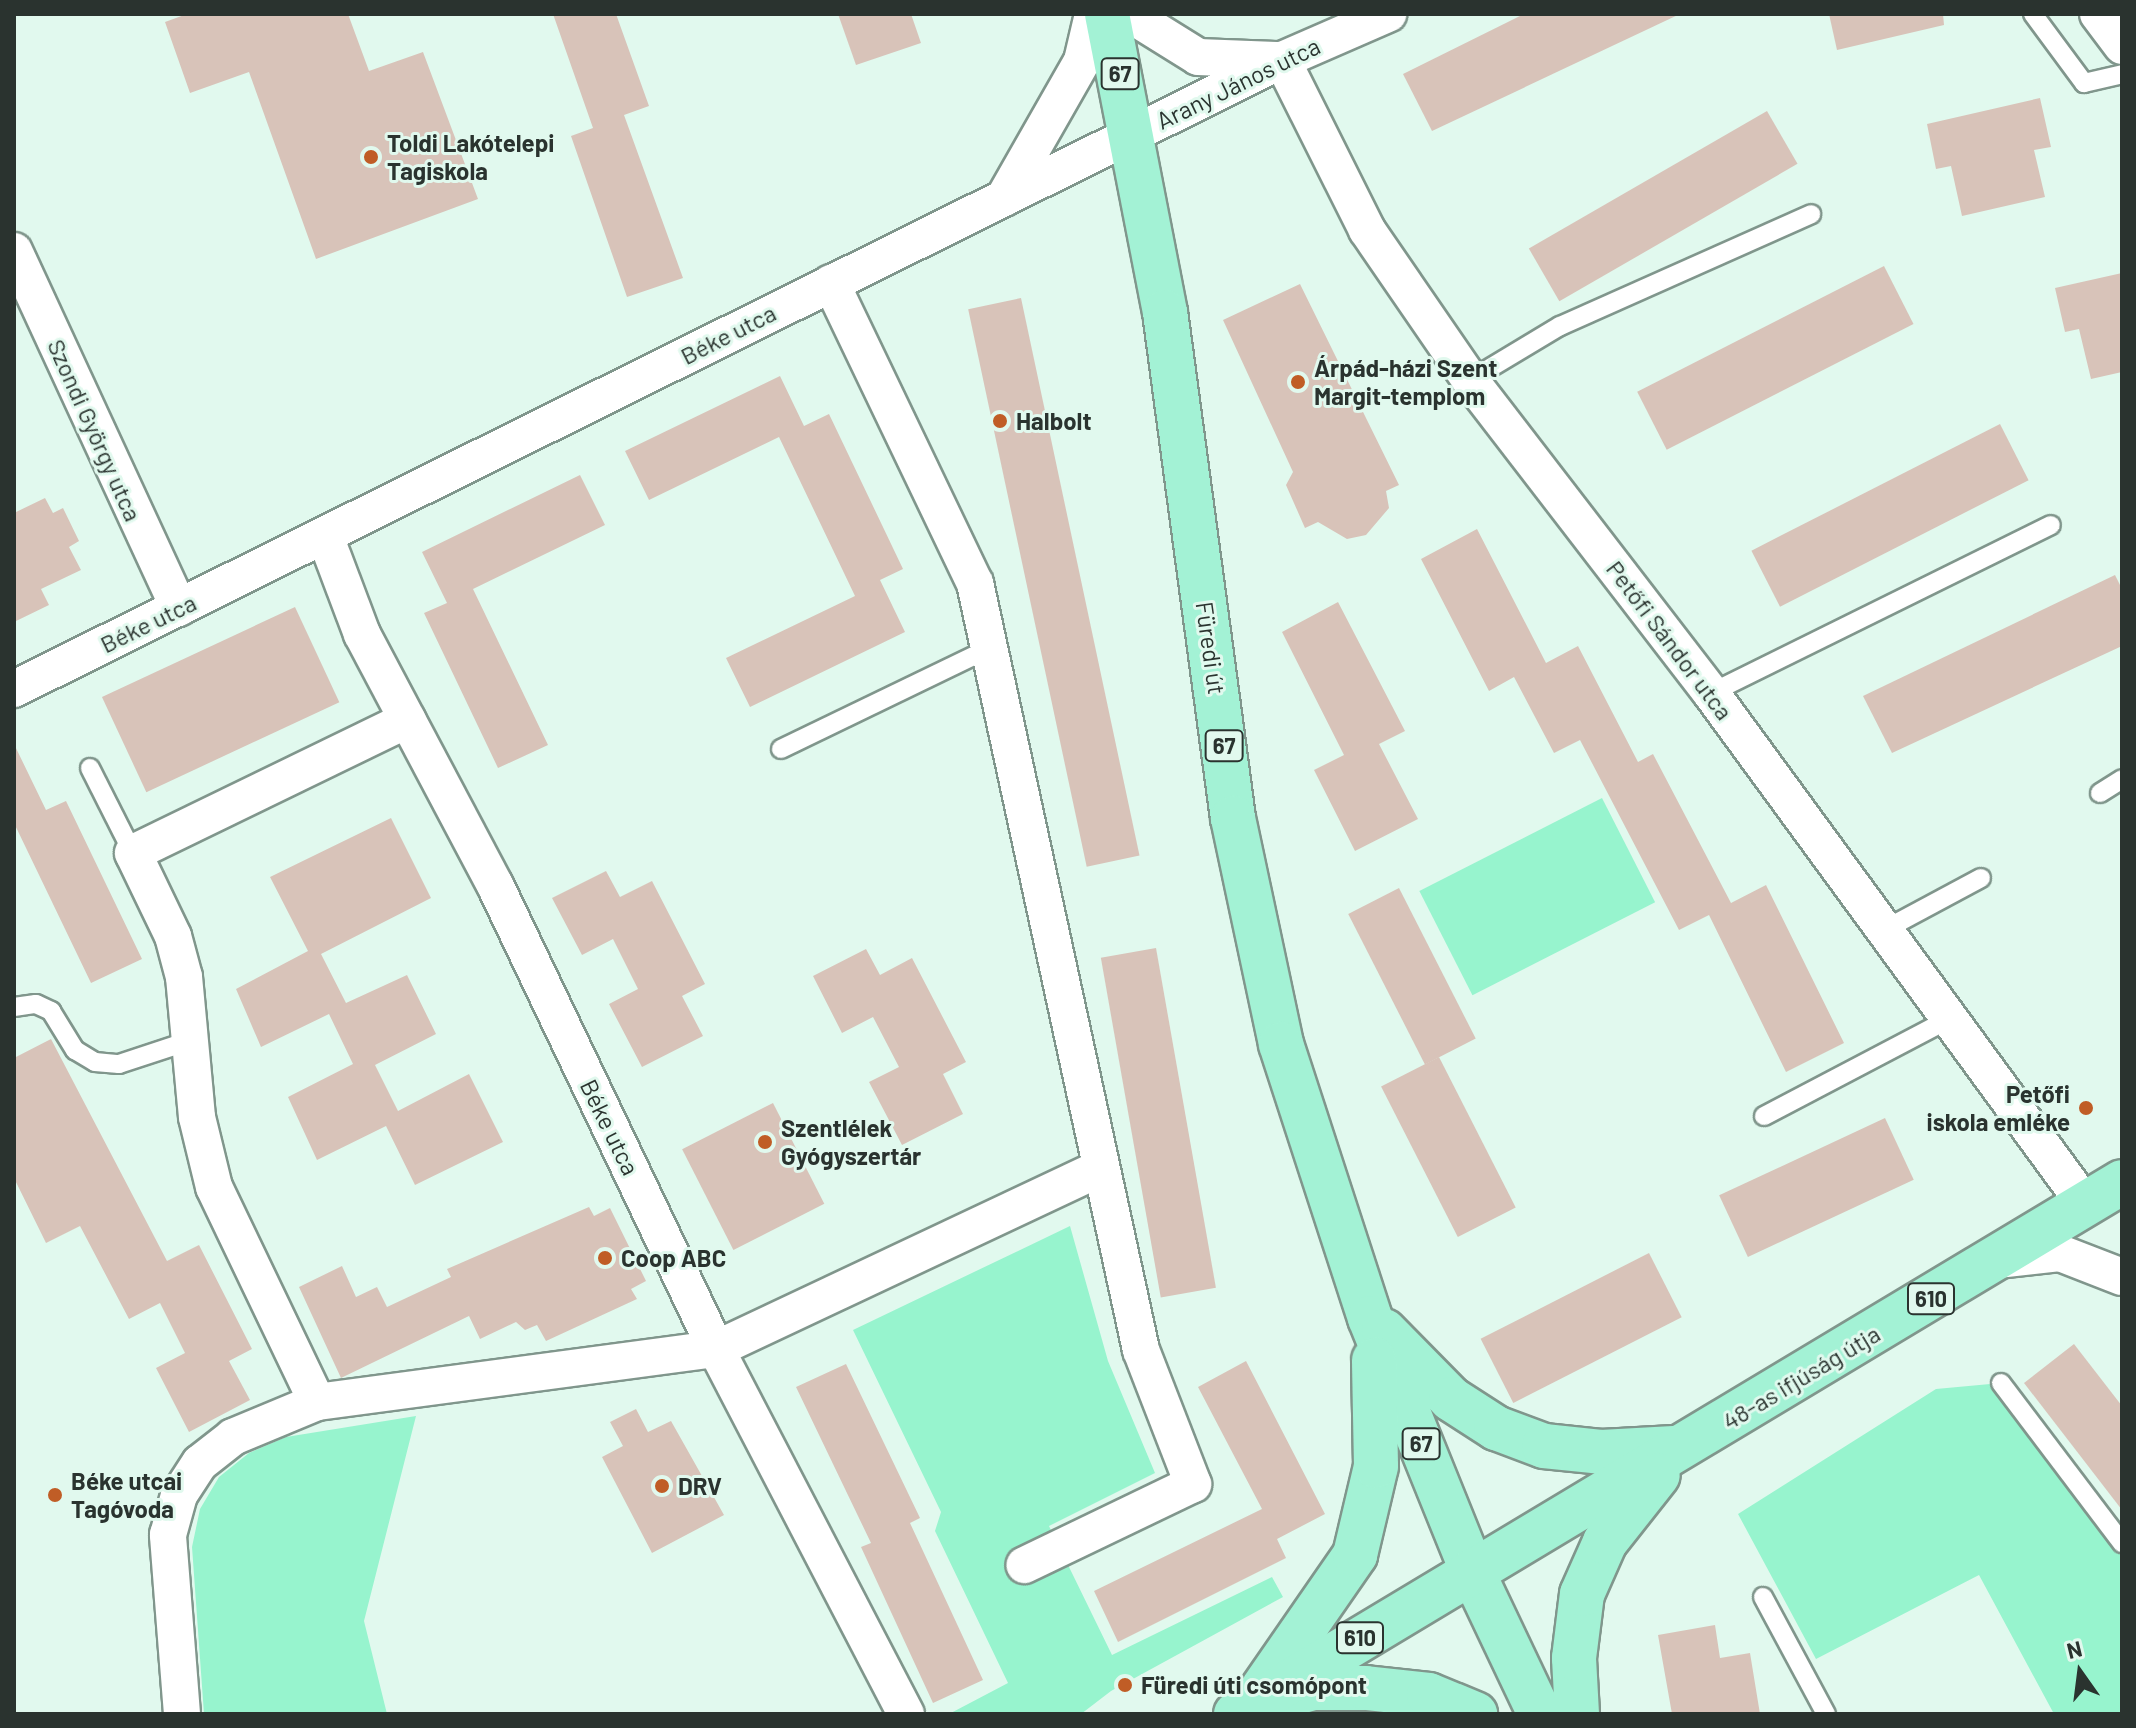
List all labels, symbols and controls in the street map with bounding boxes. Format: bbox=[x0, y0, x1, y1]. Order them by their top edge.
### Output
street label: Arany János utca bbox=[1152, 31, 1324, 135]
road number: 67 bbox=[1100, 56, 1140, 92]
place label: Toldi Lakótelepi Tagiskola bbox=[387, 129, 554, 185]
marker: Toldi Lakótelepi Tagiskola bbox=[362, 148, 380, 166]
street label: Béke utca bbox=[676, 298, 780, 370]
street label: Szondi György utca bbox=[42, 335, 148, 525]
place label: Árpád-házi Szent Margit-templom bbox=[1314, 354, 1497, 410]
marker: Árpád-házi Szent Margit-templom bbox=[1289, 373, 1307, 391]
place label: Halbolt bbox=[1016, 407, 1092, 435]
marker: Halbolt bbox=[991, 412, 1009, 430]
street label: Petőfi Sándor utca bbox=[1601, 555, 1739, 725]
street label: Béke utca bbox=[95, 587, 201, 659]
street label: Füredi út bbox=[1190, 600, 1232, 696]
road number: 67 bbox=[1204, 728, 1244, 764]
street label: Béke utca bbox=[574, 1074, 646, 1180]
place label: Petőfi iskola emléke bbox=[1927, 1080, 2070, 1136]
marker: Petőfi iskola emléke bbox=[2077, 1099, 2095, 1117]
place label: Szentlélek Gyógyszertár bbox=[781, 1114, 921, 1170]
marker: Szentlélek Gyógyszertár bbox=[756, 1133, 774, 1151]
place label: Coop ABC bbox=[621, 1244, 726, 1272]
marker: Coop ABC bbox=[596, 1249, 614, 1267]
road number: 610 bbox=[1907, 1281, 1955, 1317]
street label: 48-as ifjúság útja bbox=[1717, 1319, 1885, 1435]
road number: 67 bbox=[1401, 1426, 1441, 1462]
place label: Béke utcai Tagóvoda bbox=[71, 1467, 182, 1523]
place label: DRV bbox=[678, 1472, 722, 1500]
marker: DRV bbox=[653, 1477, 671, 1495]
marker: Béke utcai Tagóvoda bbox=[46, 1486, 64, 1504]
road number: 610 bbox=[1336, 1620, 1384, 1656]
north arrow bbox=[2040, 1632, 2120, 1712]
text: N bbox=[2064, 1634, 2084, 1663]
place label: Füredi úti csomópont bbox=[1141, 1671, 1367, 1699]
marker: Füredi úti csomópont bbox=[1116, 1676, 1134, 1694]

